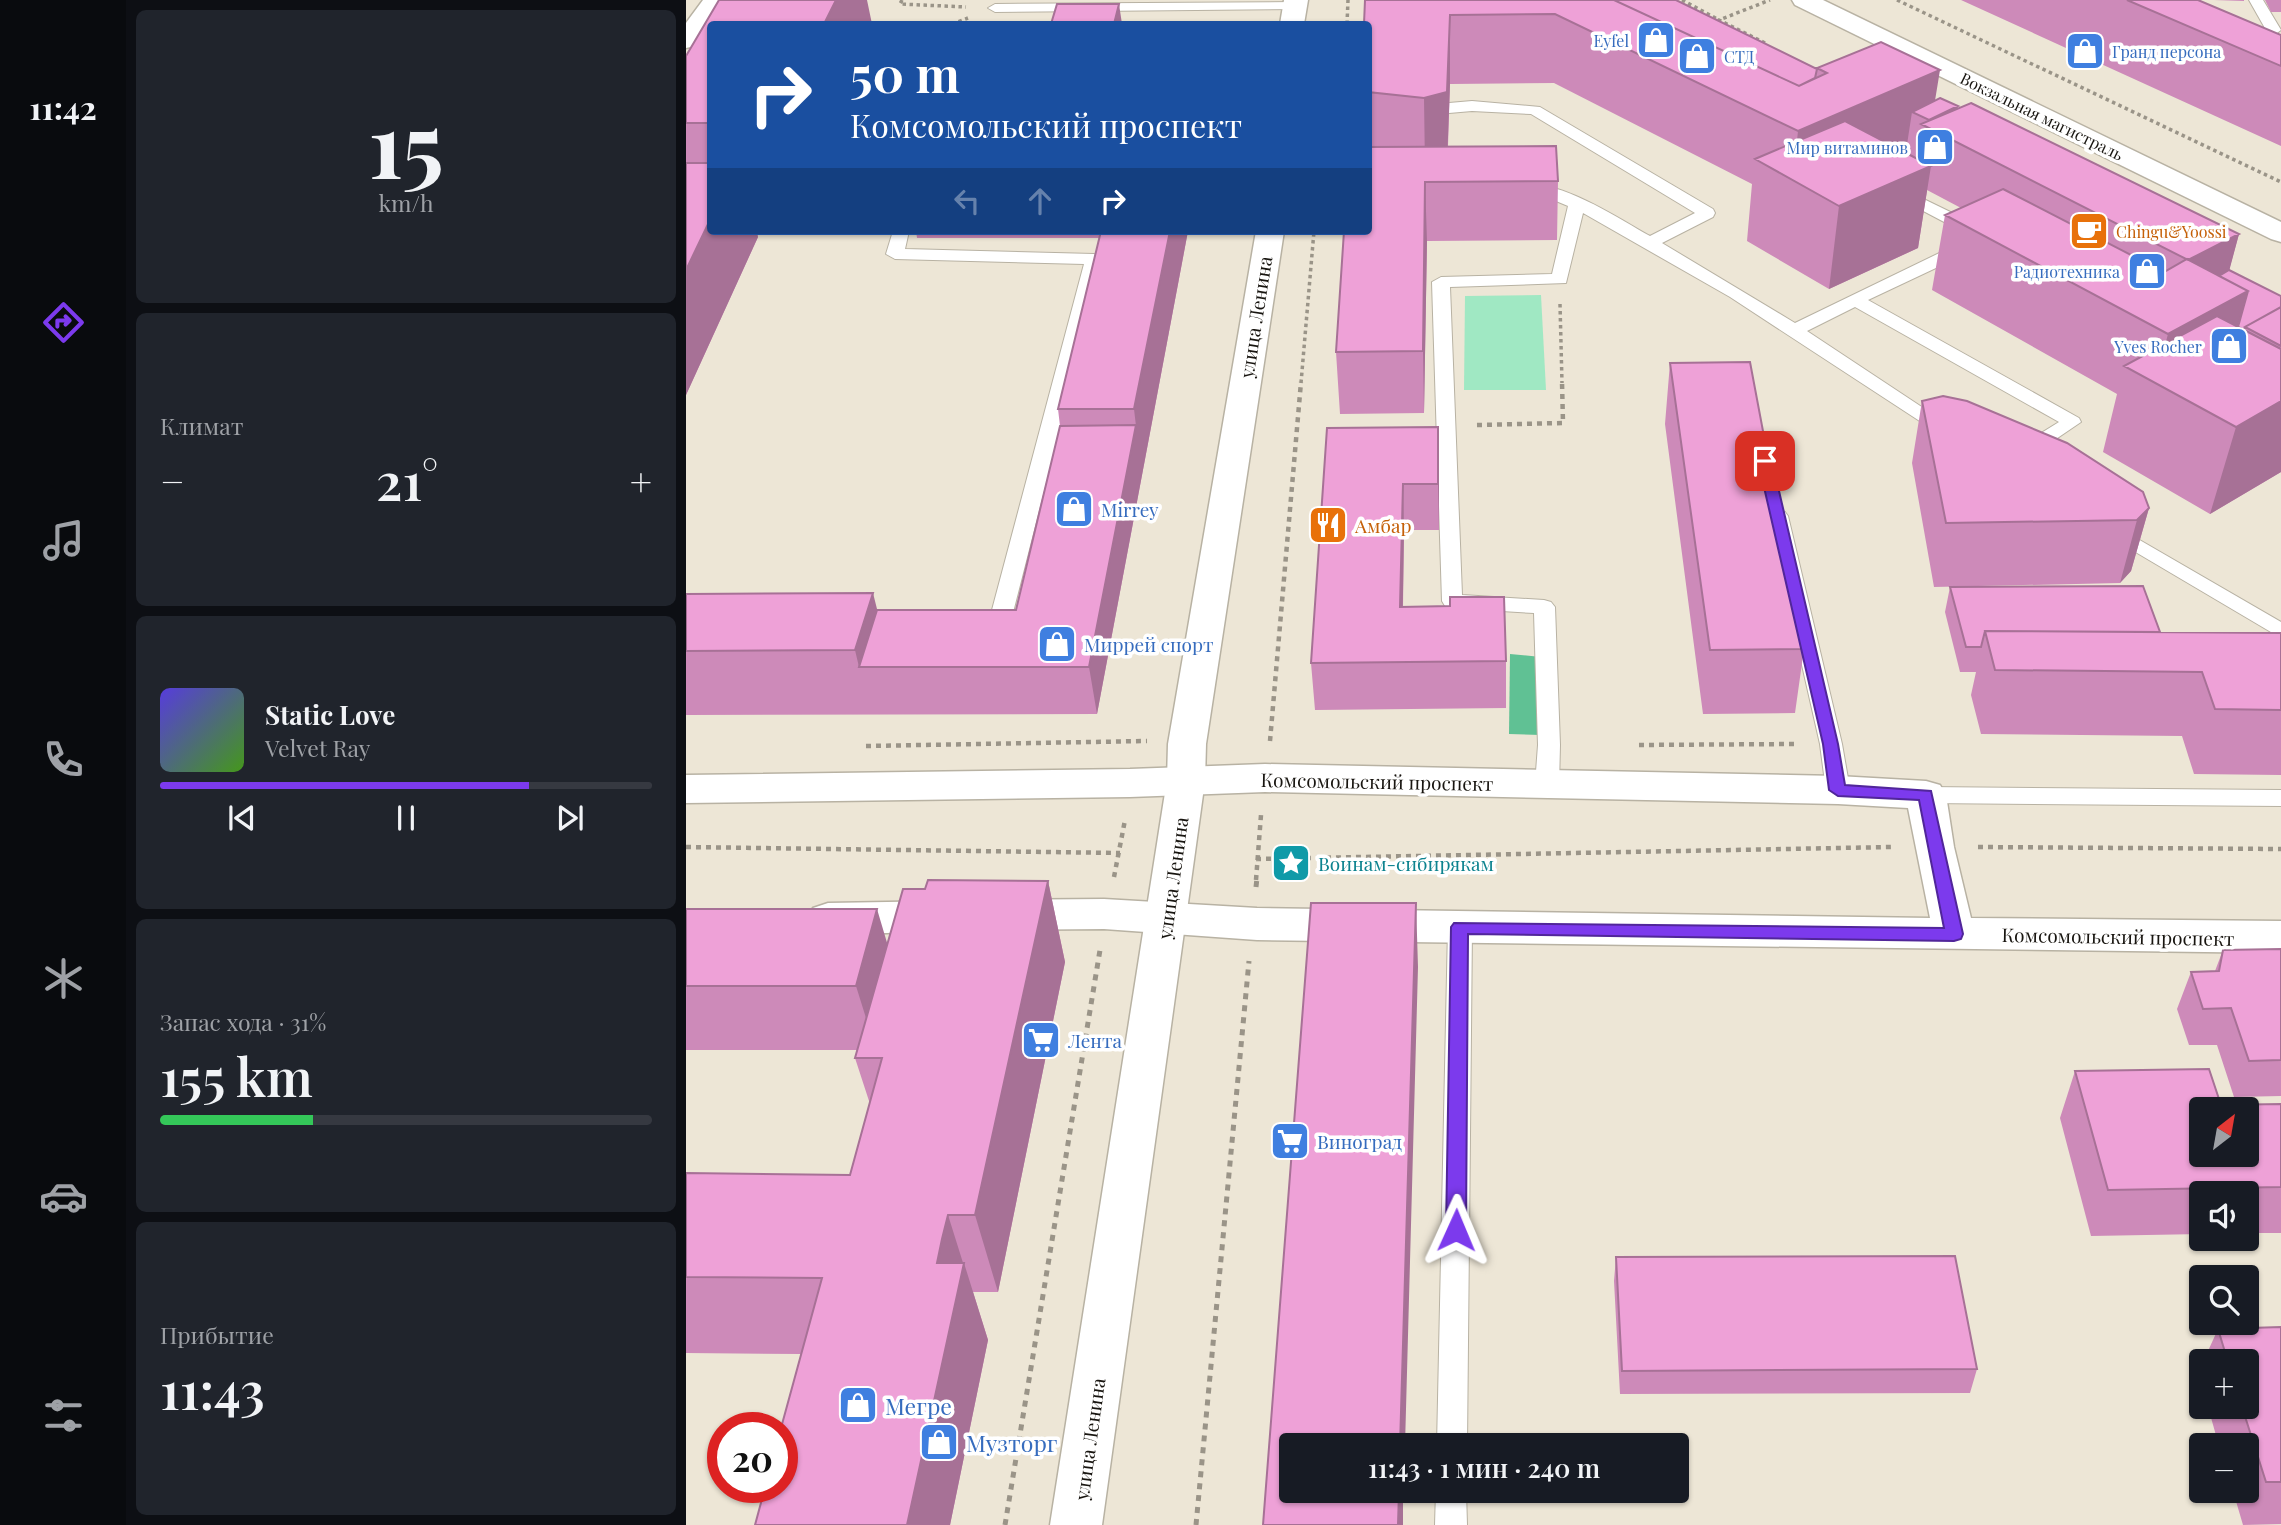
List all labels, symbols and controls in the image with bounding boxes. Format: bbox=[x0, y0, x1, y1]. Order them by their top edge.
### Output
shop icon: Eyfel bbox=[1635, 19, 1677, 61]
place label: Eyfel bbox=[1594, 30, 1629, 51]
shop icon: Гранд персона bbox=[2064, 30, 2106, 72]
shop icon: СТД bbox=[1676, 35, 1718, 77]
text: 50 m bbox=[850, 40, 960, 105]
place label: Гранд персона bbox=[2112, 41, 2221, 62]
place label: СТД bbox=[1724, 46, 1754, 67]
icon: right bbox=[735, 49, 826, 140]
street label: Вокзальная магистраль bbox=[1957, 67, 2127, 165]
text: 15 bbox=[368, 81, 444, 202]
text: 11:42 bbox=[29, 85, 97, 128]
text: Комсомольский проспект bbox=[850, 103, 1242, 146]
shop icon: Мир витаминов bbox=[1914, 126, 1956, 168]
place label: Мир витаминов bbox=[1787, 137, 1908, 158]
icon: left bbox=[948, 182, 986, 220]
icon: ahead bbox=[1021, 182, 1059, 220]
icon: right bbox=[1094, 182, 1132, 220]
text: km/h bbox=[378, 187, 434, 218]
cafe icon: Chingu&Yoossi bbox=[2068, 210, 2110, 252]
place label: Chingu&Yoossi bbox=[2116, 221, 2227, 242]
shop icon: Радиотехника bbox=[2126, 250, 2168, 292]
street label: улица Ленина bbox=[1232, 254, 1278, 381]
place label: Радиотехника bbox=[2014, 261, 2120, 282]
icon: directions bbox=[39, 298, 88, 347]
shop icon: Yves Rocher bbox=[2208, 325, 2250, 367]
place label: Yves Rocher bbox=[2113, 336, 2202, 357]
text: Климат bbox=[160, 410, 243, 441]
pin bbox=[1735, 431, 1795, 491]
icon: arrive bbox=[1746, 442, 1784, 480]
text: 21° bbox=[376, 445, 438, 514]
text: − bbox=[160, 455, 185, 506]
text: + bbox=[630, 455, 652, 506]
shop icon: Mirrey bbox=[1053, 488, 1095, 530]
place label: Mirrey bbox=[1101, 496, 1159, 522]
restaurant icon: Амбар bbox=[1307, 504, 1349, 546]
place label: Амбар bbox=[1354, 512, 1411, 538]
icon: music bbox=[39, 516, 88, 565]
shop icon: Миррей спорт bbox=[1036, 623, 1078, 665]
place label: Миррей спорт bbox=[1084, 631, 1214, 657]
text: Static Love bbox=[265, 697, 395, 732]
text: Velvet Ray bbox=[265, 732, 370, 763]
icon: phone bbox=[39, 735, 88, 784]
street label: Комсомольский проспект bbox=[1260, 766, 1494, 796]
icon: previous bbox=[223, 799, 261, 837]
icon: pause bbox=[387, 799, 425, 837]
icon: next bbox=[551, 799, 589, 837]
street label: улица Ленина bbox=[1150, 815, 1194, 942]
place icon: Воинам-сибирякам bbox=[1270, 842, 1312, 884]
place label: Воинам-сибирякам bbox=[1318, 850, 1494, 876]
street label: Комсомольский проспект bbox=[2001, 921, 2235, 951]
icon: climate bbox=[39, 954, 88, 1003]
text: Запас хода · 31% bbox=[160, 1006, 326, 1037]
supermarket icon: Лента bbox=[1020, 1019, 1062, 1061]
place label: Лента bbox=[1067, 1027, 1122, 1053]
text: 155 km bbox=[160, 1041, 313, 1110]
north arrow bbox=[2189, 1097, 2259, 1167]
map controls bbox=[2189, 1097, 2259, 1503]
supermarket icon: Виноград bbox=[1269, 1120, 1311, 1162]
place label: Виноград bbox=[1317, 1128, 1402, 1154]
icon: car bbox=[39, 1172, 88, 1221]
button: sound bbox=[2189, 1181, 2259, 1251]
position arrow bbox=[1419, 1193, 1493, 1267]
button: search bbox=[2189, 1265, 2259, 1335]
text: Прибытие bbox=[160, 1319, 274, 1350]
button: + bbox=[2189, 1349, 2259, 1419]
text: 11:43 bbox=[160, 1354, 265, 1423]
street label: улица Ленина bbox=[1067, 1376, 1111, 1503]
shop icon: Мегре bbox=[837, 1384, 879, 1426]
place label: Мегре bbox=[885, 1390, 952, 1421]
icon: filters bbox=[39, 1391, 88, 1440]
speed limit sign: 20 bbox=[707, 1412, 798, 1503]
shop icon: Музторг bbox=[918, 1421, 960, 1463]
place label: Музторг bbox=[966, 1427, 1057, 1458]
button: − bbox=[2189, 1433, 2259, 1503]
text: 11:43 · 1 мин · 240 m bbox=[1368, 1450, 1600, 1485]

